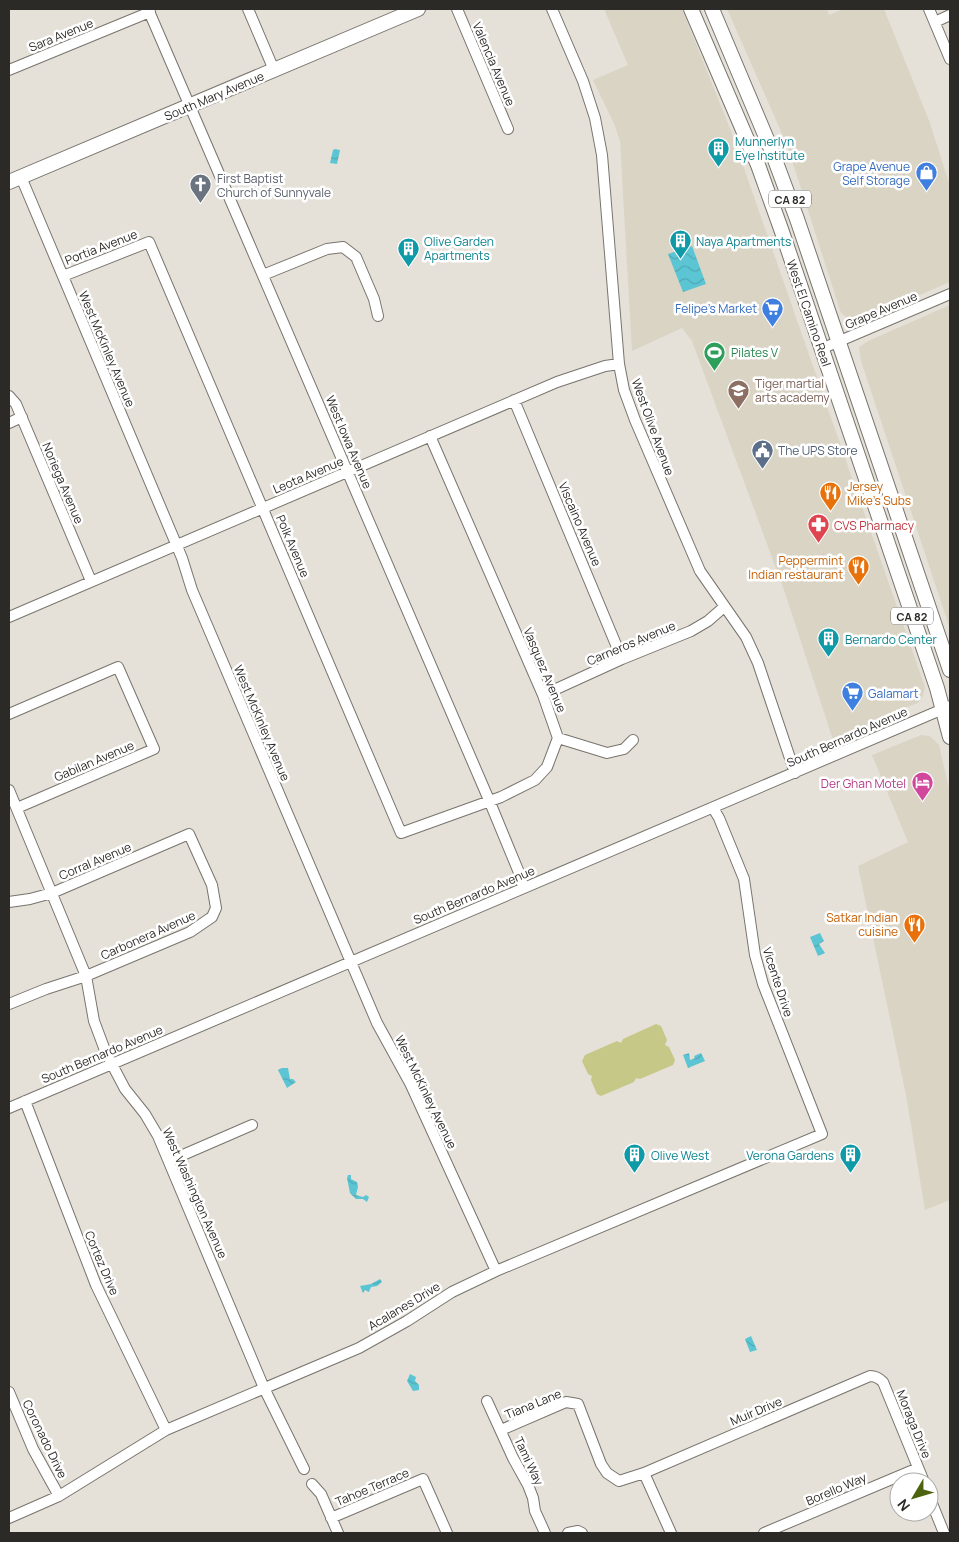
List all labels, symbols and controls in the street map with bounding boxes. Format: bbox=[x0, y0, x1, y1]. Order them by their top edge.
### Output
street label: Sara Avenue bbox=[26, 14, 96, 56]
street label: Valencia Avenue bbox=[469, 19, 519, 109]
street label: South Mary Avenue bbox=[162, 67, 266, 125]
place label: Munnerlyn Eye Institute bbox=[735, 133, 805, 164]
building icon: Munnerlyn Eye Institute bbox=[707, 136, 731, 167]
place label: Grape Avenue Self Storage bbox=[833, 158, 910, 189]
shop icon: Grape Avenue Self Storage bbox=[914, 161, 938, 192]
place label: First Baptist Church of Sunnyvale bbox=[217, 170, 331, 201]
church icon: First Baptist Church of Sunnyvale bbox=[189, 173, 213, 204]
road number: CA 82 bbox=[769, 190, 811, 208]
street label: Portia Avenue bbox=[62, 225, 140, 269]
building icon: Naya Apartments bbox=[668, 229, 692, 260]
place label: Olive Garden Apartments bbox=[424, 233, 494, 264]
place label: Naya Apartments bbox=[696, 233, 791, 250]
building icon: Olive Garden Apartments bbox=[396, 236, 420, 267]
street label: West El Camino Real bbox=[783, 257, 835, 369]
street label: Grape Avenue bbox=[842, 287, 920, 333]
street label: West McKinley Avenue bbox=[75, 288, 139, 410]
supermarket icon: Felipe's Market bbox=[761, 296, 785, 327]
place label: Felipe's Market bbox=[675, 300, 757, 317]
sports icon: Pilates V bbox=[703, 340, 727, 371]
place label: Pilates V bbox=[731, 344, 779, 361]
place label: Tiger martial arts academy bbox=[755, 375, 830, 406]
street label: West Olive Avenue bbox=[628, 376, 678, 478]
school or university icon: Tiger martial arts academy bbox=[727, 378, 751, 409]
street label: West Iowa Avenue bbox=[322, 393, 376, 491]
public building icon: The UPS Store bbox=[750, 438, 774, 469]
street label: Noriega Avenue bbox=[38, 440, 88, 526]
place label: The UPS Store bbox=[778, 442, 857, 459]
street label: Leota Avenue bbox=[270, 452, 346, 498]
place label: Jersey Mike's Subs bbox=[847, 478, 911, 509]
street label: Viscaino Avenue bbox=[555, 479, 605, 569]
restaurant icon: Jersey Mike's Subs bbox=[819, 481, 843, 512]
street label: Polk Avenue bbox=[272, 512, 314, 580]
pharmacy icon: CVS Pharmacy bbox=[806, 513, 830, 544]
place label: CVS Pharmacy bbox=[834, 517, 915, 534]
place label: Peppermint Indian restaurant bbox=[748, 552, 843, 583]
restaurant icon: Peppermint Indian restaurant bbox=[847, 555, 871, 586]
road number: CA 82 bbox=[891, 608, 933, 624]
street label: Carneros Avenue bbox=[584, 617, 678, 669]
street label: Vasquez Avenue bbox=[519, 625, 571, 715]
building icon: Bernardo Center bbox=[817, 627, 841, 658]
place label: Bernardo Center bbox=[845, 631, 937, 648]
street label: West McKinley Avenue bbox=[230, 662, 294, 784]
supermarket icon: Galamart bbox=[840, 681, 864, 712]
place label: Galamart bbox=[868, 685, 919, 702]
street label: South Bernardo Avenue bbox=[784, 703, 910, 771]
street label: Gabilan Avenue bbox=[51, 737, 137, 785]
hotel icon: Der Ghan Motel bbox=[910, 771, 934, 802]
place label: Der Ghan Motel bbox=[821, 775, 906, 792]
street label: Corral Avenue bbox=[56, 838, 134, 884]
street label: South Bernardo Avenue bbox=[411, 862, 537, 928]
street label: Carbonera Avenue bbox=[98, 906, 198, 964]
place label: Satkar Indian cuisine bbox=[826, 909, 898, 940]
restaurant icon: Satkar Indian cuisine bbox=[902, 912, 926, 943]
street label: Vicente Drive bbox=[759, 945, 797, 1019]
street label: South Bernardo Avenue bbox=[39, 1021, 165, 1087]
street label: West McKinley Avenue bbox=[391, 1032, 461, 1152]
street label: West Washington Avenue bbox=[159, 1125, 231, 1261]
building icon: Olive West bbox=[623, 1143, 647, 1174]
building icon: Verona Gardens bbox=[838, 1143, 862, 1174]
place label: Olive West bbox=[651, 1147, 709, 1164]
place label: Verona Gardens bbox=[746, 1147, 834, 1164]
street label: Cortez Drive bbox=[81, 1228, 123, 1298]
street label: Acalanes Drive bbox=[365, 1278, 443, 1334]
street label: Tiana Lane bbox=[502, 1385, 564, 1423]
street label: Moraga Drive bbox=[893, 1387, 935, 1461]
street label: Muir Drive bbox=[727, 1392, 785, 1430]
street label: Coronado Drive bbox=[19, 1397, 71, 1481]
street label: Tami Way bbox=[510, 1434, 548, 1489]
street label: Tahoe Terrace bbox=[333, 1464, 411, 1510]
street label: Borello Way bbox=[803, 1468, 869, 1509]
north arrow bbox=[889, 1472, 939, 1522]
text: N bbox=[893, 1495, 914, 1515]

